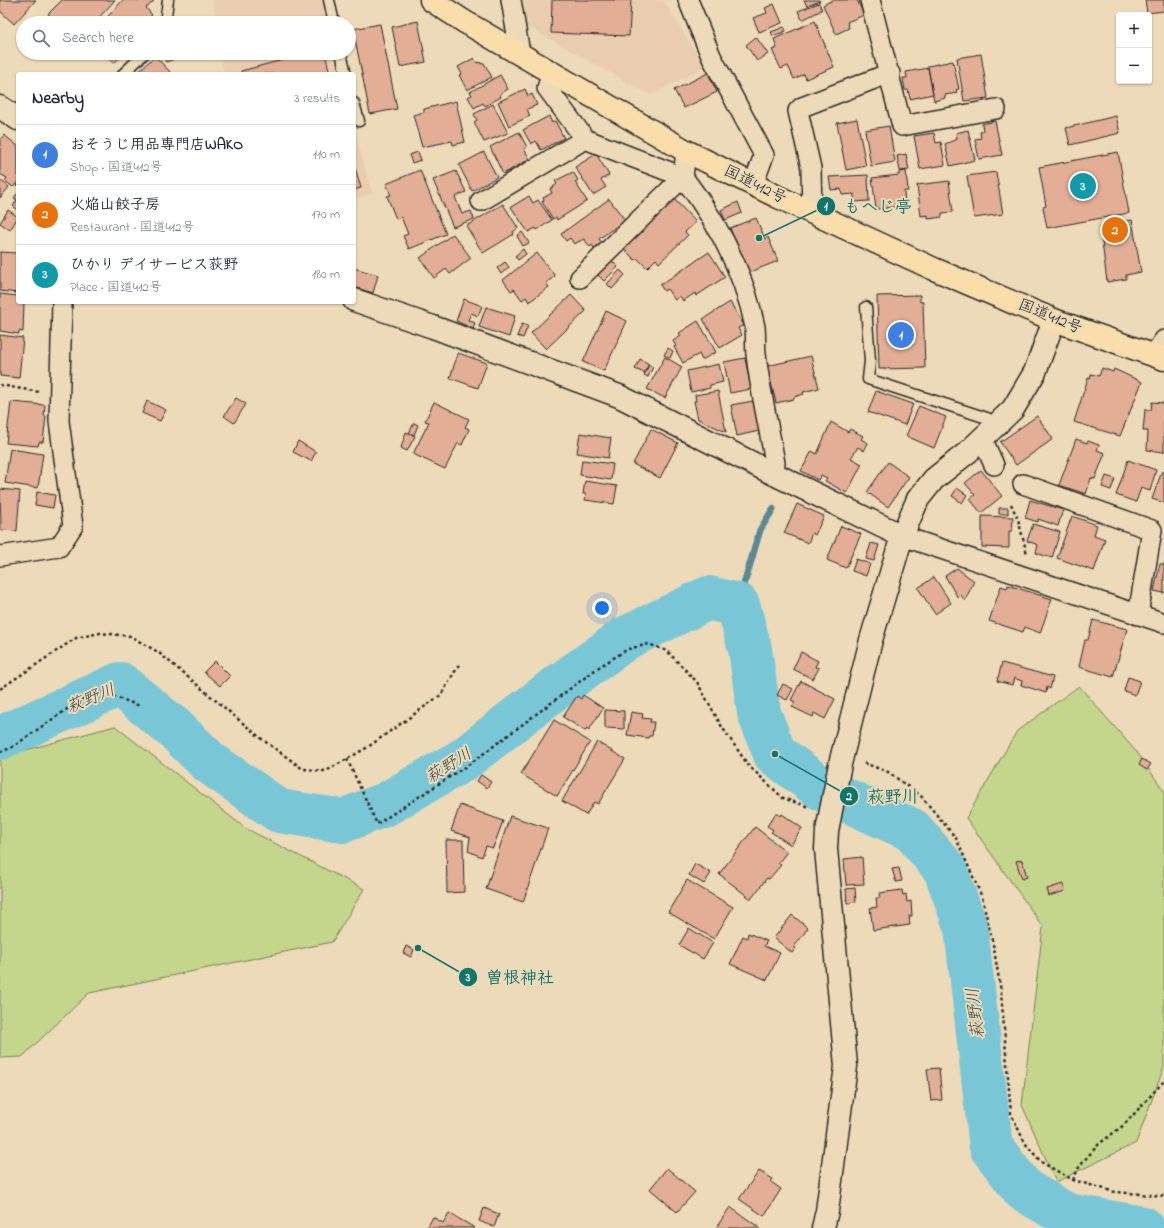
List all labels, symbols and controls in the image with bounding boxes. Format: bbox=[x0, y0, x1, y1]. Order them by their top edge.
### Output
map controls bbox=[1116, 12, 1152, 84]
button: + bbox=[1116, 12, 1152, 48]
search box bbox=[16, 16, 356, 60]
icon: search bbox=[30, 27, 52, 49]
text: Search here bbox=[62, 27, 134, 49]
button: − bbox=[1116, 48, 1152, 84]
text: Nearby bbox=[32, 86, 84, 111]
text: 3 results bbox=[294, 89, 340, 108]
text: おそうじ用品専門店WAKO bbox=[70, 134, 243, 156]
text: 1 bbox=[43, 145, 47, 164]
text: 110 m bbox=[313, 145, 340, 164]
text: Shop · 国道412号 bbox=[70, 158, 163, 177]
street label: 国道412号 bbox=[719, 159, 791, 211]
pin: 3 bbox=[1070, 171, 1096, 201]
callout: もへじ亭 bbox=[816, 192, 920, 221]
text: 火焔山餃子房 bbox=[70, 194, 160, 216]
text: もへじ亭 bbox=[844, 195, 912, 220]
text: 1 bbox=[824, 198, 828, 216]
text: 2 bbox=[42, 205, 48, 224]
text: 170 m bbox=[312, 205, 340, 224]
pin: 2 bbox=[1102, 215, 1128, 245]
text: Restaurant · 国道412号 bbox=[70, 218, 194, 237]
text: ひかり デイサービス荻野 bbox=[70, 254, 238, 276]
text: 3 bbox=[42, 265, 48, 284]
text: 180 m bbox=[312, 265, 340, 284]
text: Place · 国道412号 bbox=[70, 278, 162, 297]
street label: 国道412号 bbox=[1014, 293, 1086, 341]
pin: 1 bbox=[888, 320, 914, 350]
your location bbox=[592, 598, 612, 618]
water label: 萩野川 bbox=[63, 678, 119, 720]
water label: 萩野川 bbox=[421, 742, 477, 790]
callout: 萩野川 bbox=[839, 782, 926, 811]
text: 萩野川 bbox=[868, 785, 919, 810]
text: 2 bbox=[845, 788, 852, 806]
callout: 曽根神社 bbox=[458, 962, 562, 991]
text: 曽根神社 bbox=[486, 966, 554, 991]
text: 3 bbox=[465, 969, 471, 987]
water label: 萩野川 bbox=[960, 986, 992, 1040]

